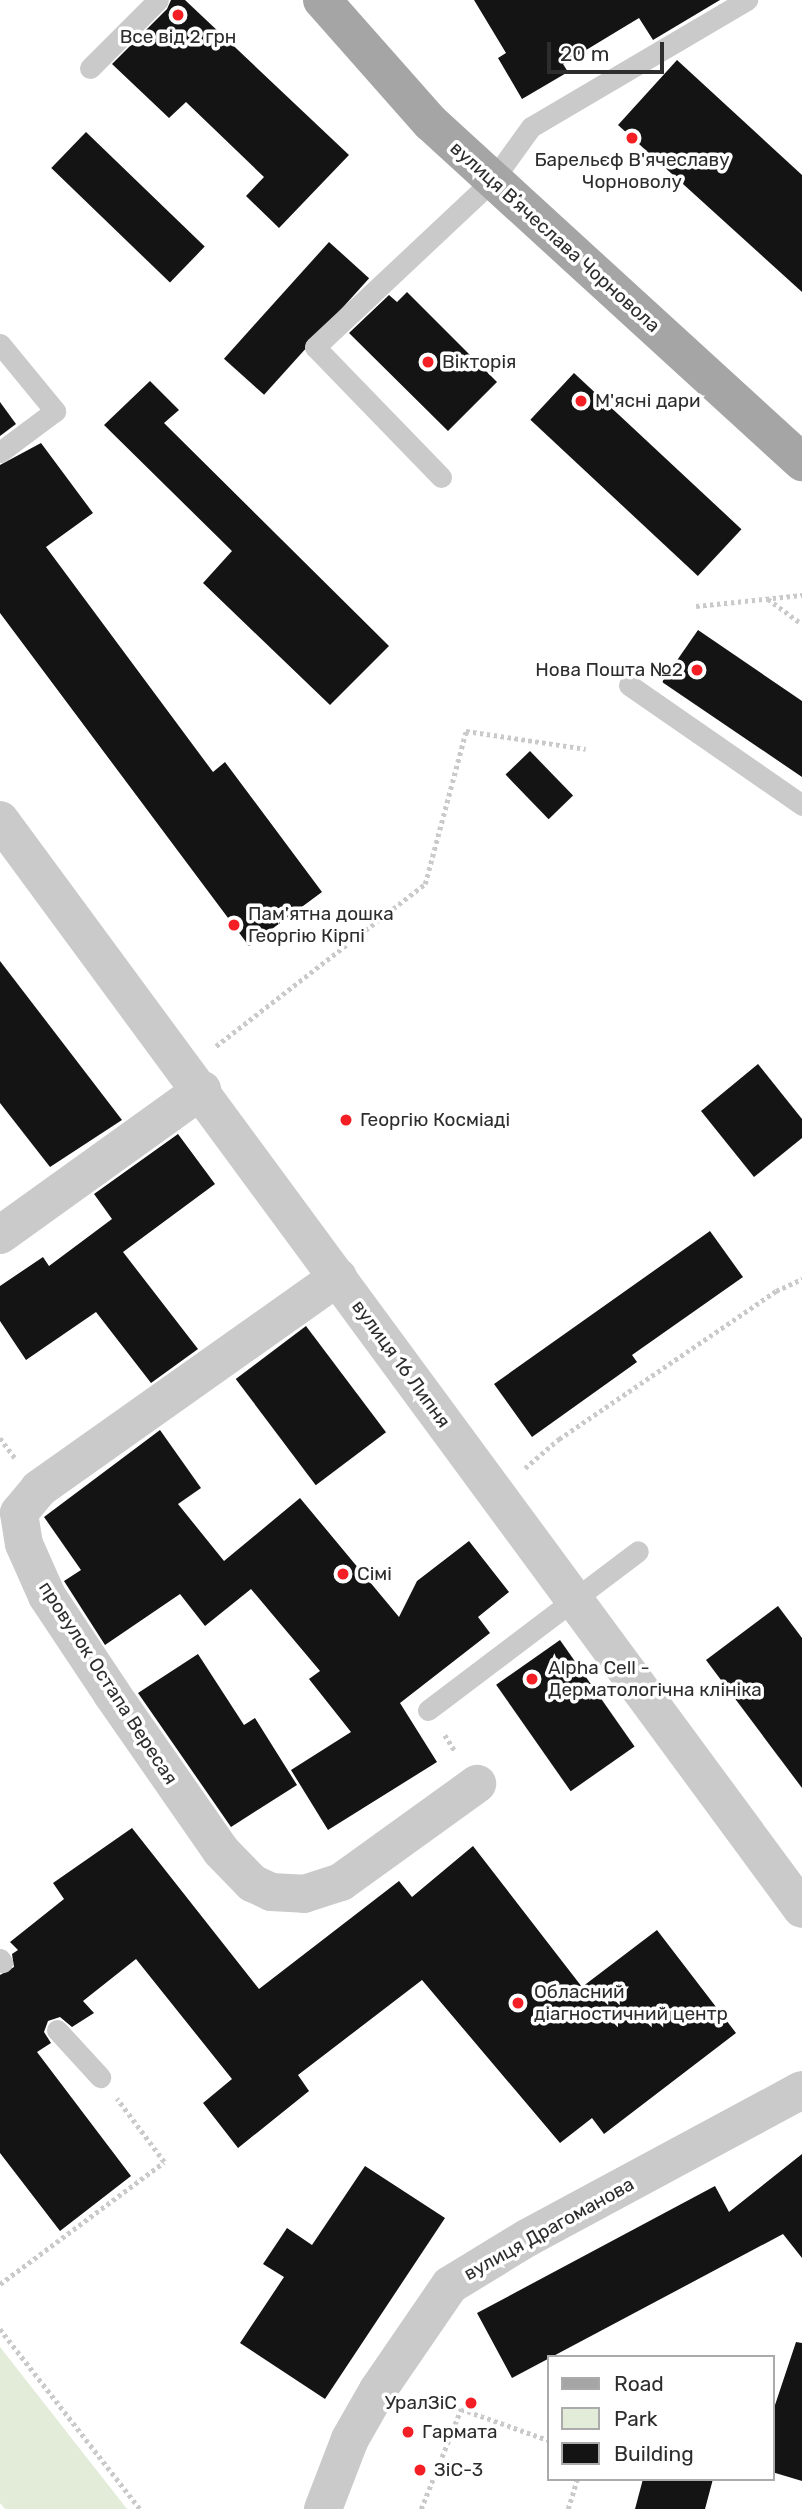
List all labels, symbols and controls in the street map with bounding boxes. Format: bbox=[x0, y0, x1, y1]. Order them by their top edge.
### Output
marker: Все від 2 грн bbox=[170, 7, 186, 23]
place label: Все від 2 грн bbox=[120, 26, 236, 48]
scale bar bbox=[550, 28, 667, 72]
text: 20 m bbox=[560, 41, 609, 66]
marker: Барельєф В'ячеславу Чорноволу bbox=[624, 130, 640, 146]
street label: вулиця Вʼячеслава Чорновола bbox=[446, 137, 664, 337]
place label: Барельєф В'ячеславу Чорноволу bbox=[534, 149, 730, 193]
place label: Вікторія bbox=[442, 351, 516, 373]
marker: Вікторія bbox=[420, 354, 436, 370]
place label: М'ясні дари bbox=[595, 390, 701, 412]
marker: М'ясні дари bbox=[573, 393, 589, 409]
place label: Нова Пошта №2 bbox=[535, 659, 683, 681]
marker: Нова Пошта №2 bbox=[689, 662, 705, 678]
place label: Пам'ятна дошка Георгію Кірпі bbox=[248, 903, 394, 947]
marker: Пам'ятна дошка Георгію Кірпі bbox=[226, 917, 242, 933]
place label: Георгію Косміаді bbox=[360, 1109, 510, 1131]
marker: Георгію Косміаді bbox=[338, 1112, 354, 1128]
street label: вулиця 16 Липня bbox=[347, 1296, 455, 1432]
place label: Сімі bbox=[357, 1563, 392, 1585]
marker: Сімі bbox=[335, 1566, 351, 1582]
street label: провулок Остапа Вересая bbox=[34, 1577, 182, 1789]
place label: Alpha Cell - Дерматологічна клініка bbox=[548, 1657, 762, 1701]
marker: Alpha Cell - Дерматологічна клініка bbox=[522, 1669, 542, 1689]
place label: Обласний діагностичний центр bbox=[534, 1981, 728, 2025]
marker: Обласний діагностичний центр bbox=[508, 1993, 528, 2013]
street label: вулиця Драгоманова bbox=[460, 2173, 638, 2285]
legend bbox=[546, 2355, 774, 2481]
text: Road bbox=[614, 2371, 664, 2396]
place label: УралЗіС bbox=[385, 2392, 457, 2414]
marker: УралЗіС bbox=[463, 2395, 479, 2411]
text: Park bbox=[614, 2406, 658, 2431]
place label: Гармата bbox=[422, 2421, 497, 2443]
marker: Гармата bbox=[400, 2424, 416, 2440]
text: Building bbox=[614, 2441, 694, 2466]
place label: ЗіС-3 bbox=[434, 2459, 483, 2481]
marker: ЗіС-3 bbox=[412, 2462, 428, 2478]

